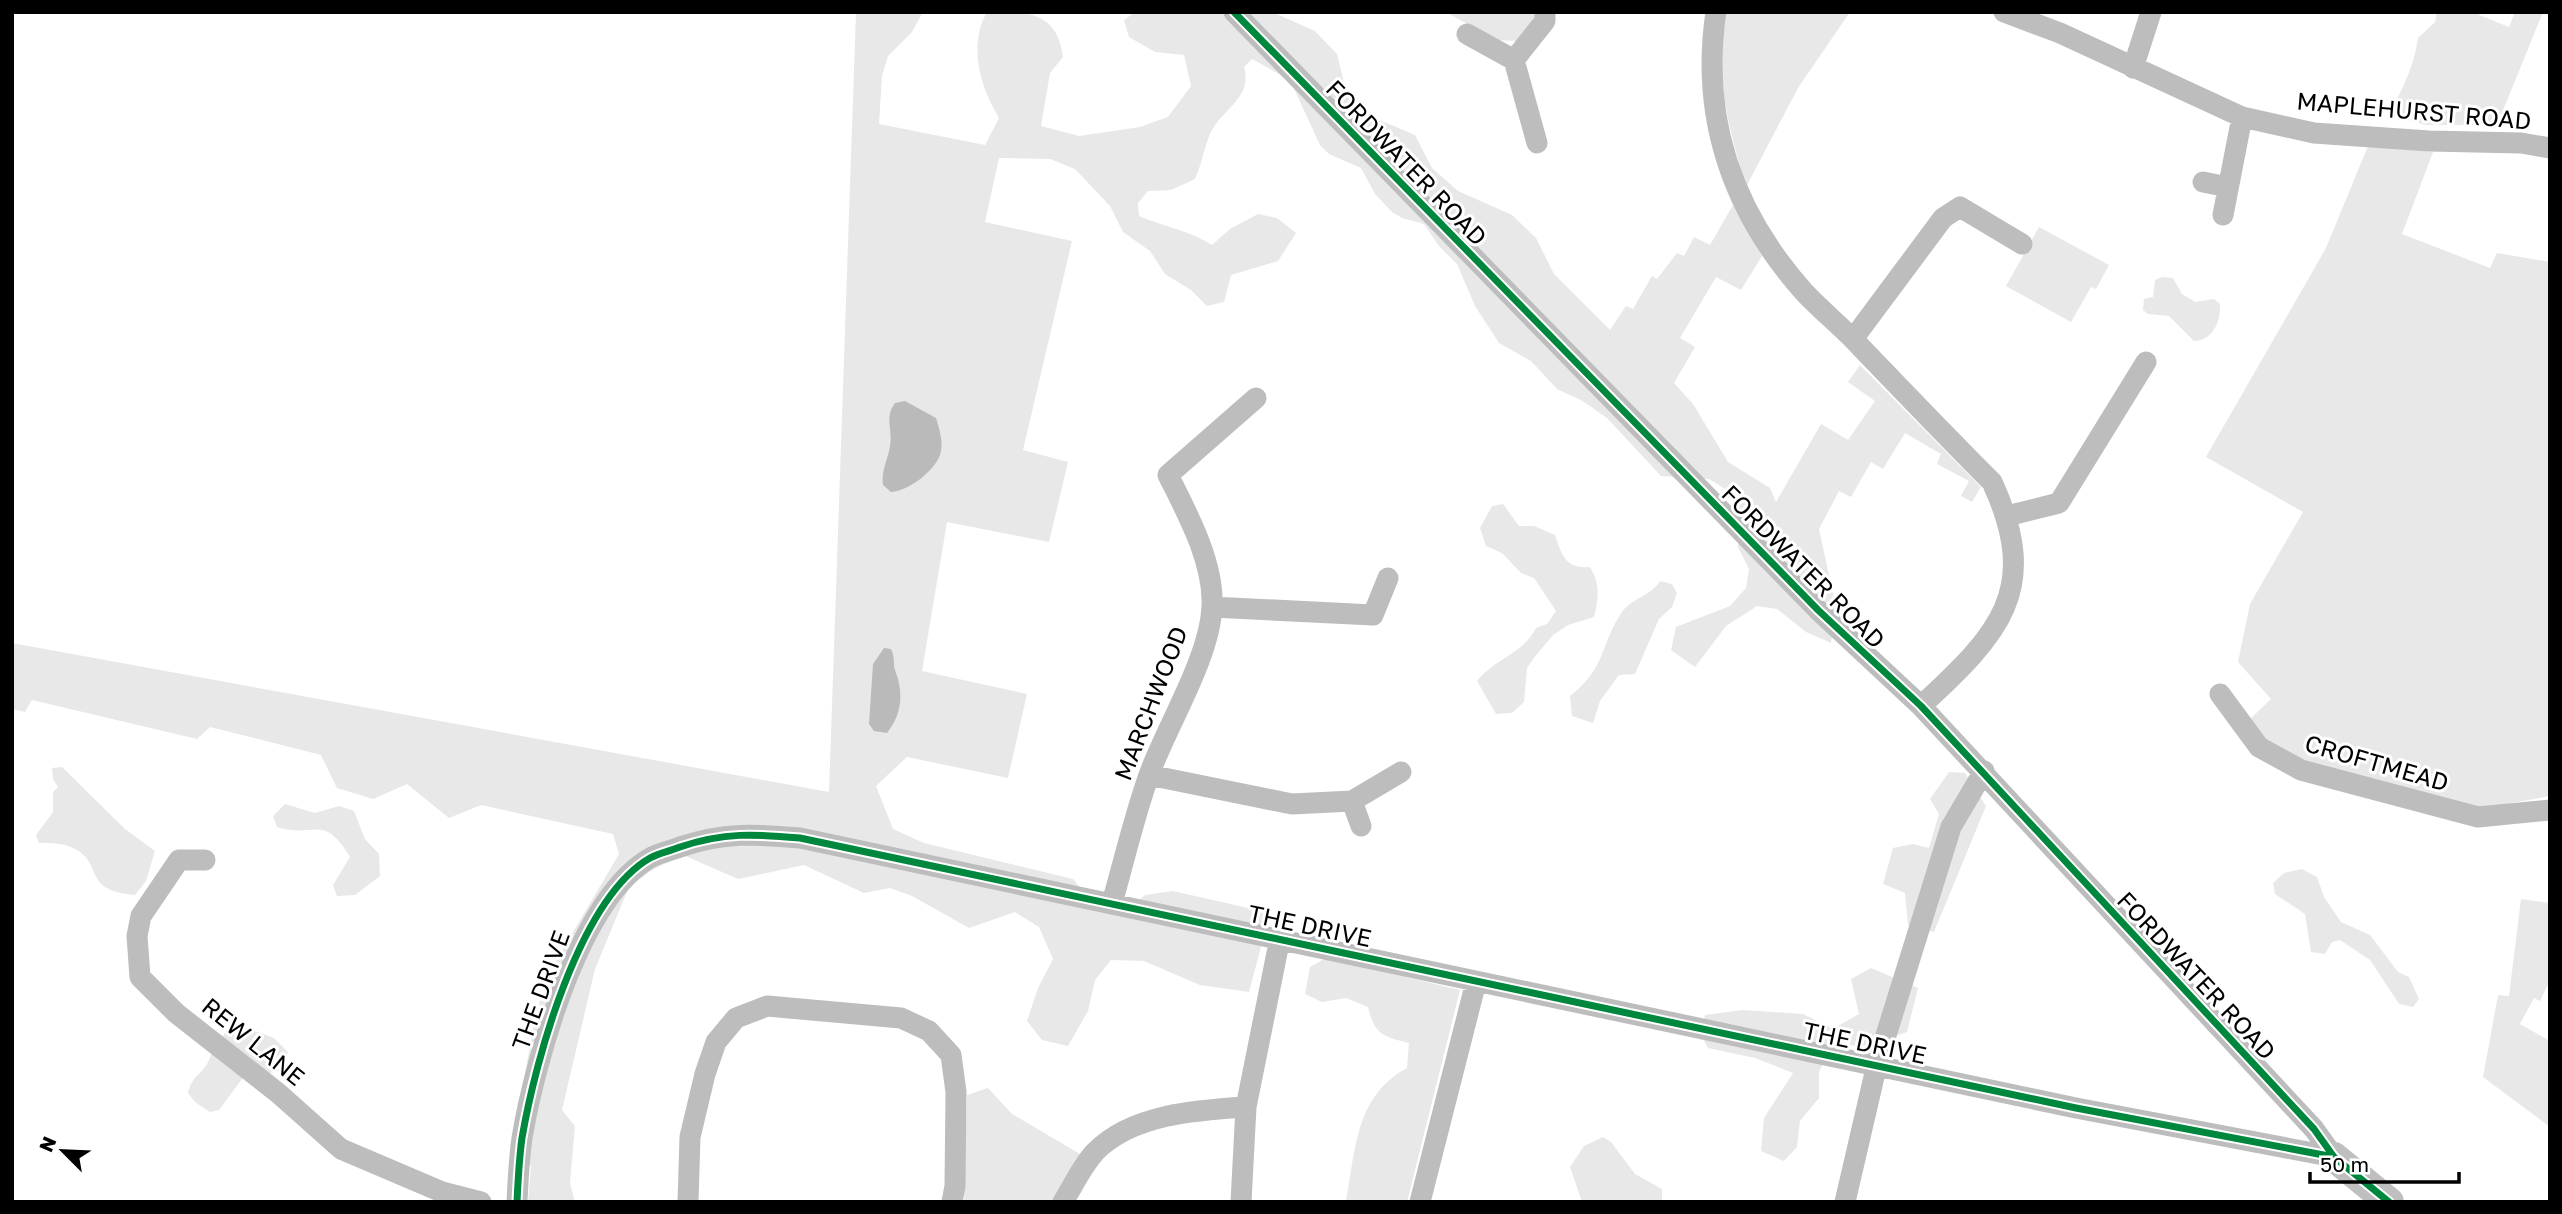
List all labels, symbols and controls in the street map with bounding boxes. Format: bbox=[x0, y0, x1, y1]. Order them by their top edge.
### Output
street label: FORDWATER ROAD bbox=[1321, 73, 1493, 251]
street label: MAPLEHURST ROAD bbox=[2296, 85, 2532, 135]
street label: FORDWATER ROAD bbox=[1716, 478, 1892, 654]
street label: MARCHWOOD bbox=[1107, 622, 1193, 784]
street label: CROFTMEAD bbox=[2302, 728, 2452, 796]
street label: FORDWATER ROAD bbox=[2112, 885, 2282, 1065]
street label: THE DRIVE bbox=[1246, 898, 1374, 952]
street label: THE DRIVE bbox=[505, 926, 575, 1054]
street label: REW LANE bbox=[197, 991, 311, 1091]
street label: THE DRIVE bbox=[1801, 1015, 1929, 1069]
north arrow bbox=[28, 1116, 98, 1186]
text: N bbox=[34, 1133, 60, 1155]
scale bar bbox=[2310, 1140, 2459, 1184]
text: 50 m bbox=[2320, 1151, 2369, 1177]

